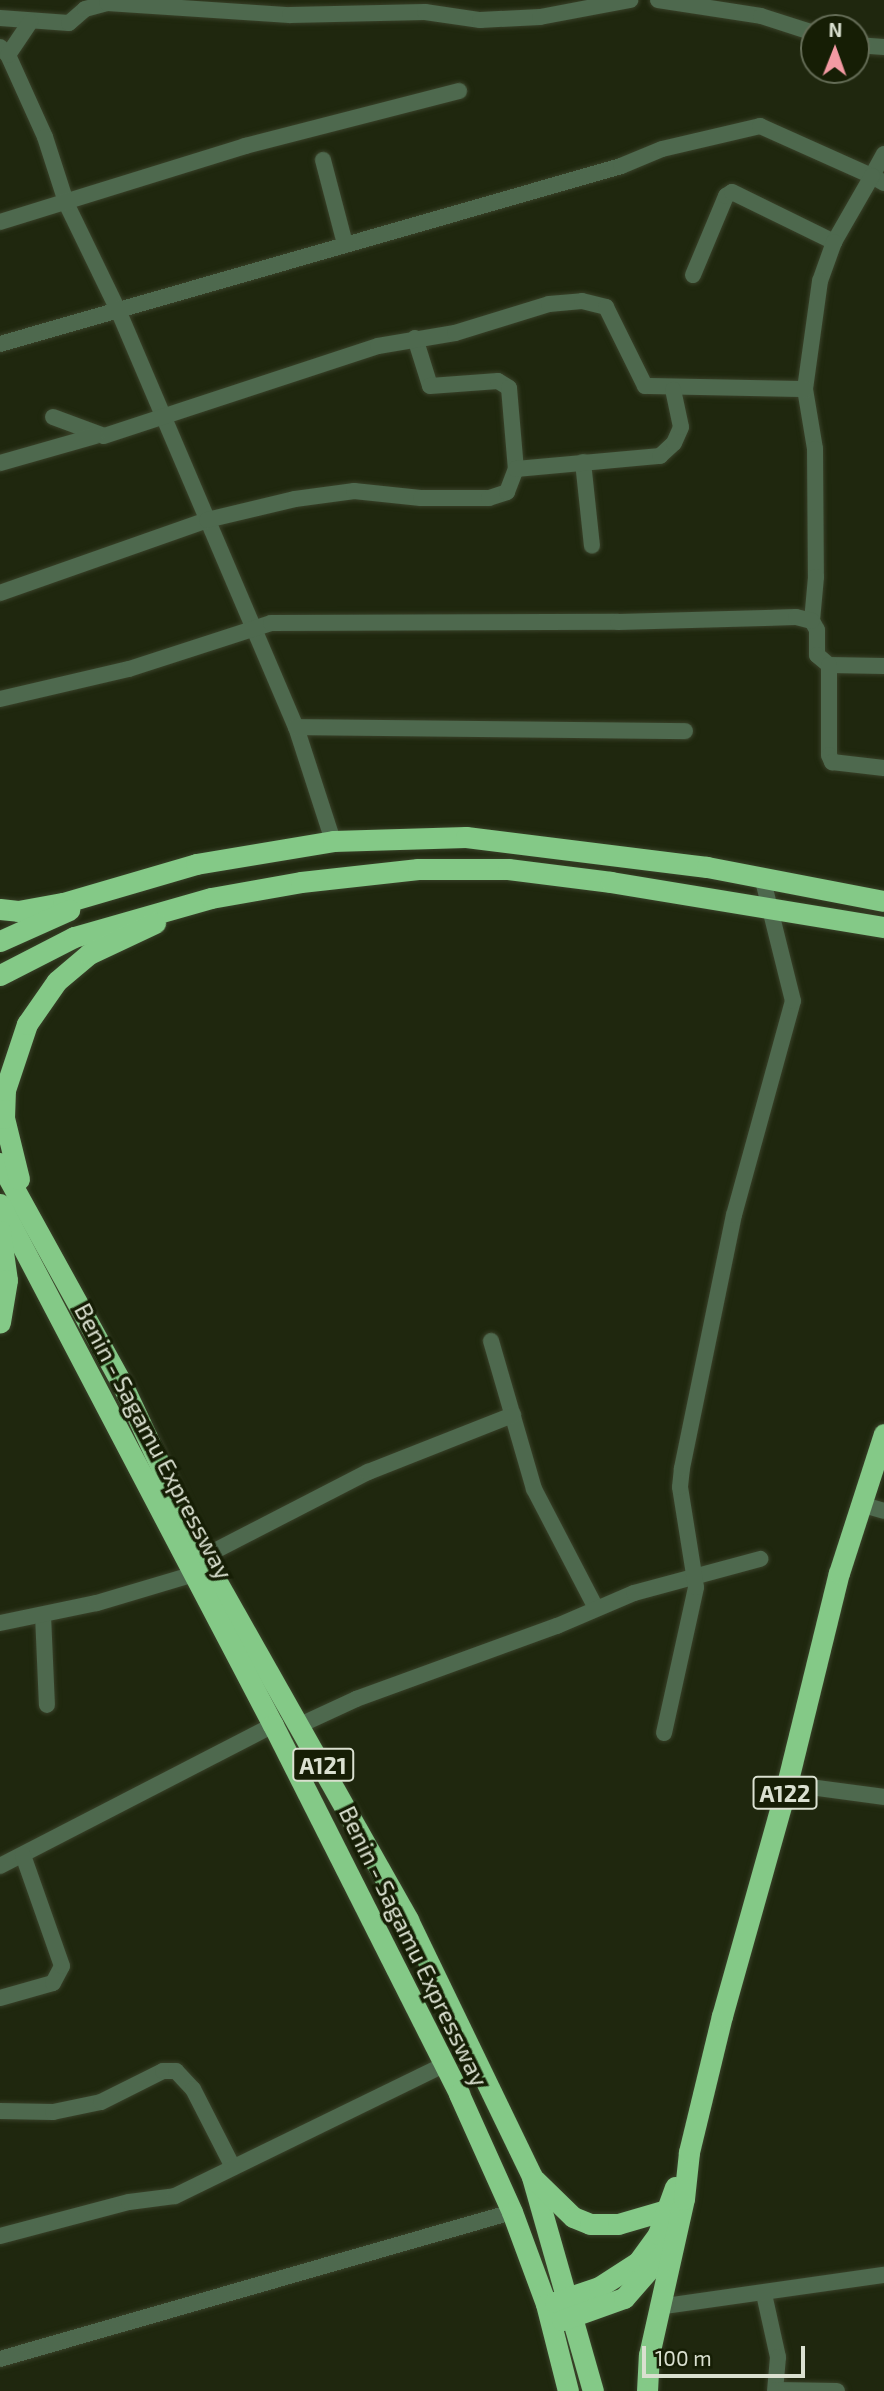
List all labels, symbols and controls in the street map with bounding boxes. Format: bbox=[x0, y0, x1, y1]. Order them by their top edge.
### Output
north arrow bbox=[800, 14, 870, 84]
text: N bbox=[828, 18, 842, 41]
street label: Benin - Sagamu Expressway bbox=[69, 1298, 239, 1584]
road number: A121 bbox=[292, 1746, 354, 1784]
road number: A122 bbox=[752, 1774, 818, 1812]
street label: Benin - Sagamu Expressway bbox=[333, 1801, 495, 2091]
scale bar bbox=[646, 2332, 809, 2376]
text: 100 m bbox=[655, 2345, 712, 2370]

